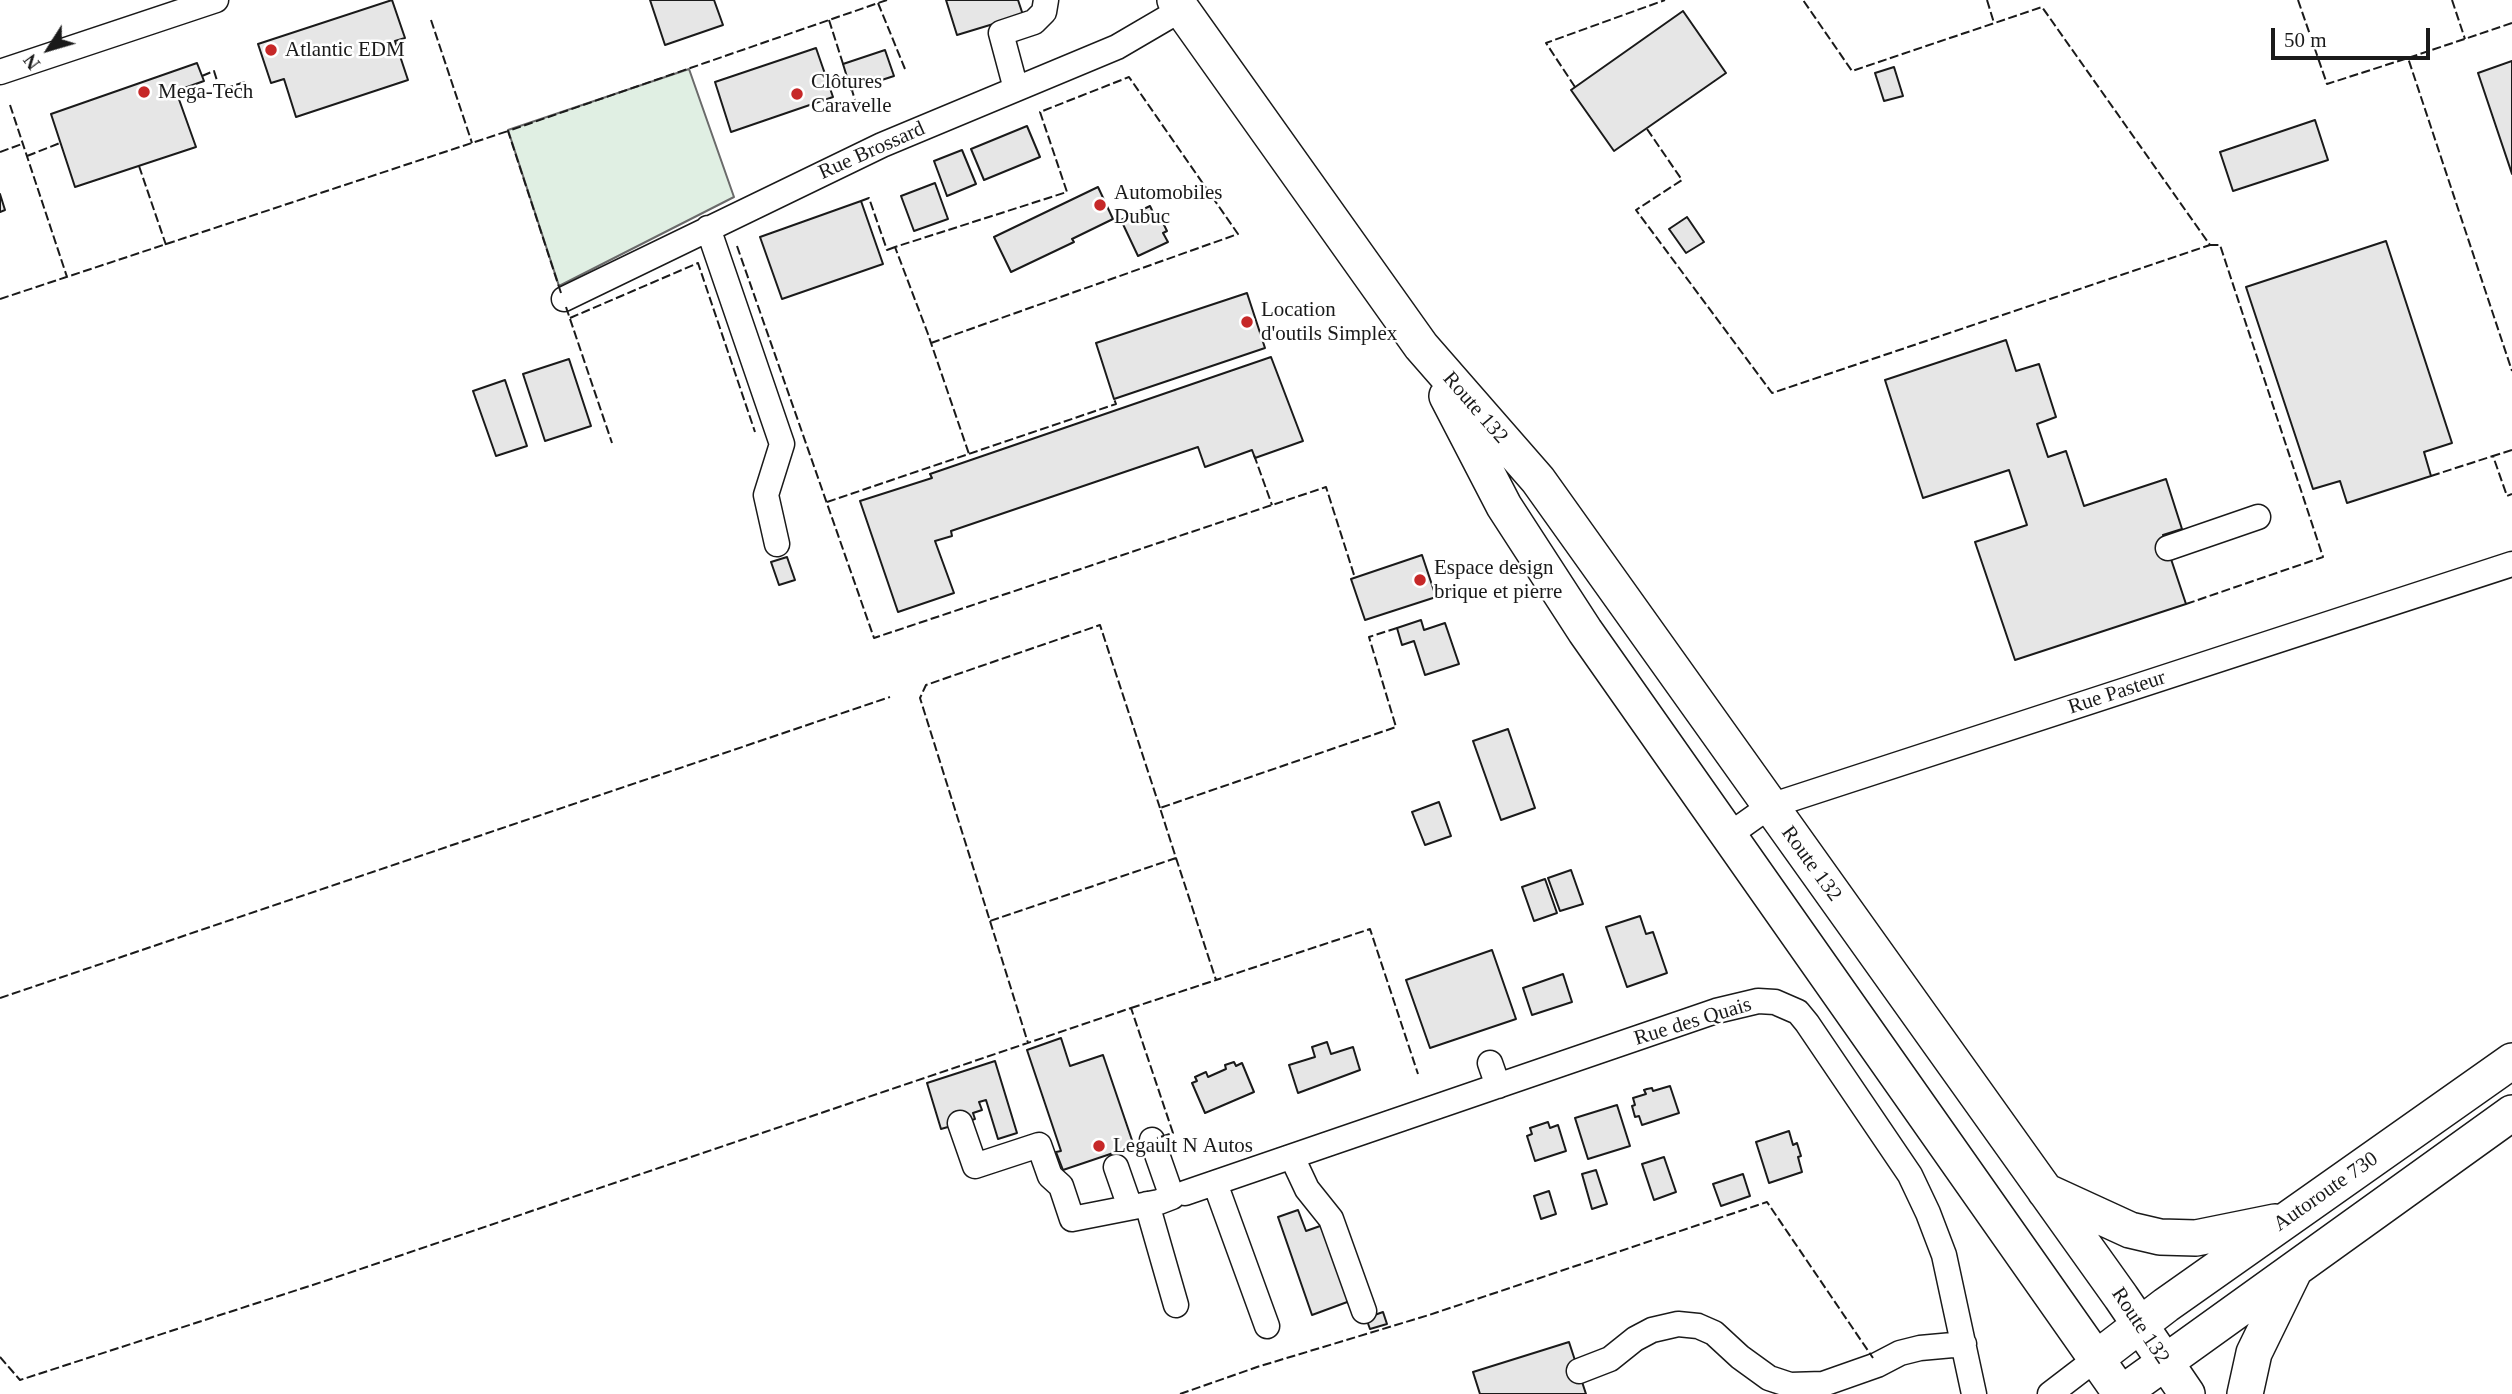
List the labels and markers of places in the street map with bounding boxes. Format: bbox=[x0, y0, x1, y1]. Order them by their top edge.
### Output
place label: Atlantic EDM bbox=[285, 37, 405, 63]
marker: Atlantic EDM bbox=[263, 42, 279, 58]
place label: Clôtures Caravelle bbox=[811, 69, 891, 119]
place label: Mega-Tech bbox=[158, 79, 253, 105]
marker: Mega-Tech bbox=[136, 84, 152, 100]
marker: Clôtures Caravelle bbox=[789, 86, 805, 102]
place label: Automobiles Dubuc bbox=[1114, 180, 1222, 230]
marker: Automobiles Dubuc bbox=[1092, 197, 1108, 213]
place label: Location d'outils Simplex bbox=[1261, 297, 1397, 347]
marker: Location d'outils Simplex bbox=[1239, 314, 1255, 330]
place label: Espace design brique et pierre bbox=[1434, 555, 1562, 605]
marker: Espace design brique et pierre bbox=[1412, 572, 1428, 588]
place label: Legault N Autos bbox=[1113, 1133, 1253, 1159]
marker: Legault N Autos bbox=[1091, 1138, 1107, 1154]

